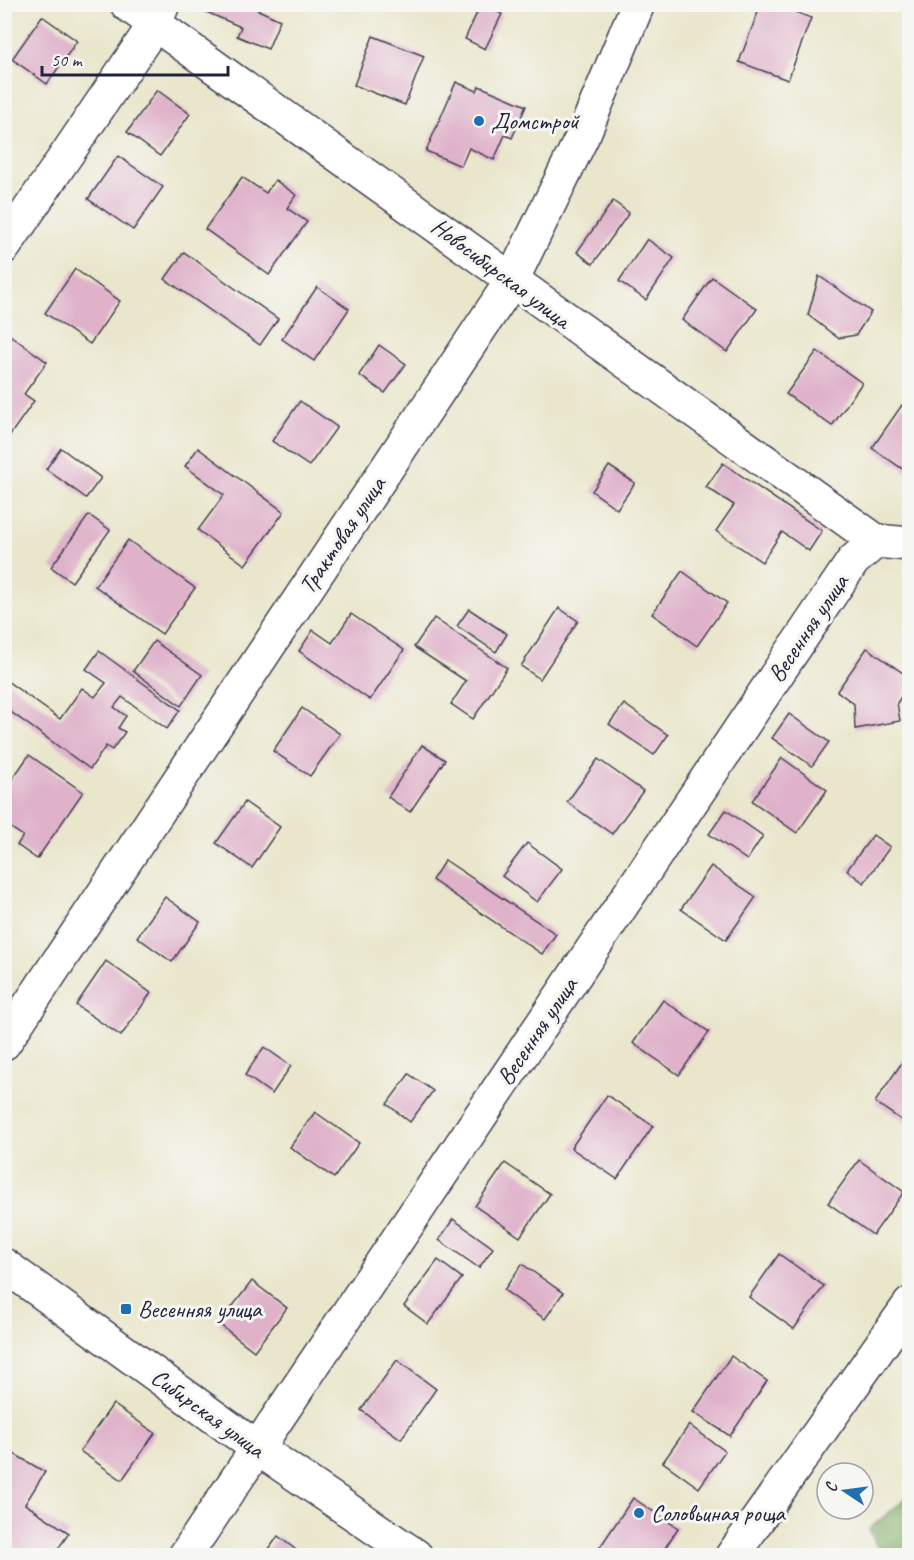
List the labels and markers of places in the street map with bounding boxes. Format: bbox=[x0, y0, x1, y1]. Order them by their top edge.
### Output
place label: Домстрой bbox=[491, 106, 581, 136]
marker: Домстрой bbox=[472, 114, 486, 128]
place label: Весенняя улица bbox=[138, 1294, 263, 1324]
marker: Весенняя улица bbox=[119, 1302, 133, 1316]
place label: Соловьиная роща bbox=[651, 1498, 786, 1528]
marker: Соловьиная роща bbox=[632, 1506, 646, 1520]

